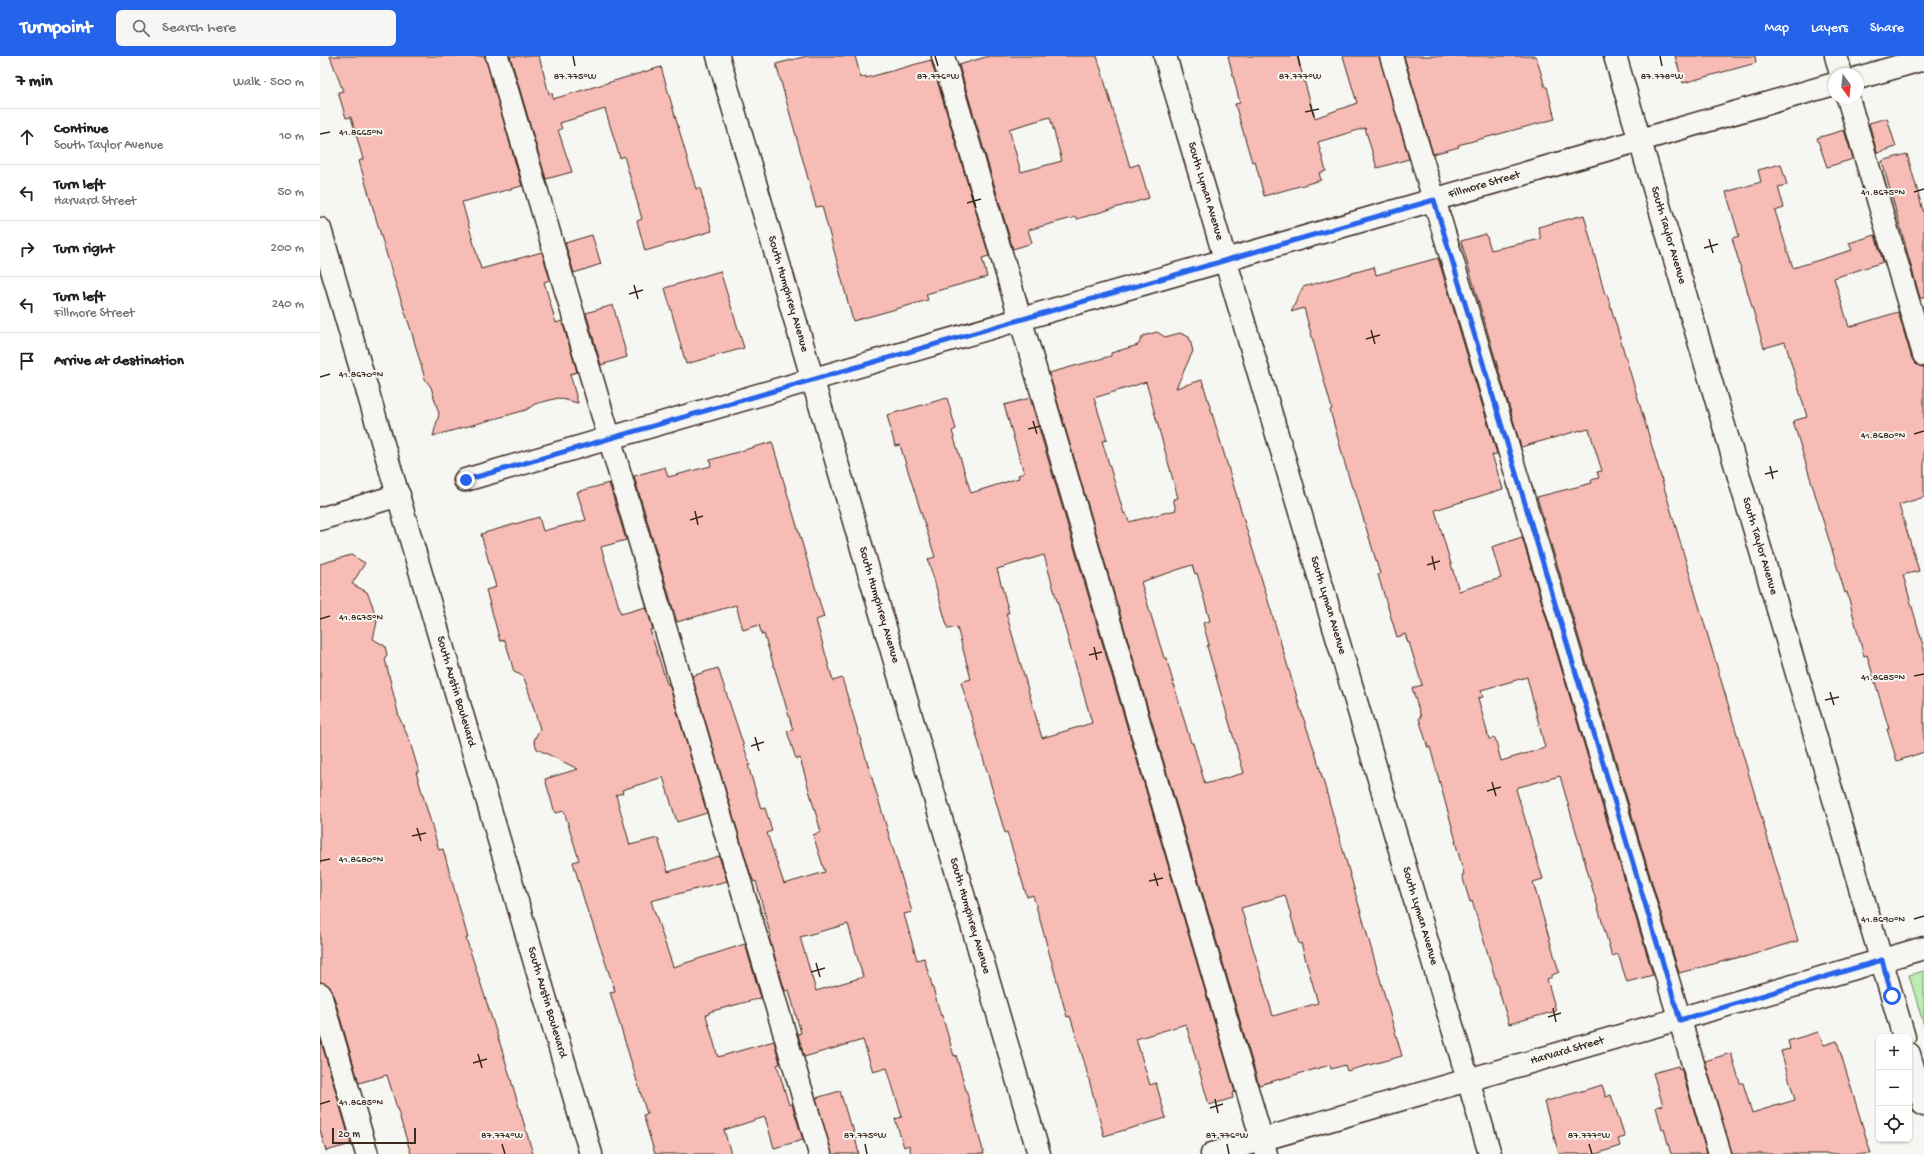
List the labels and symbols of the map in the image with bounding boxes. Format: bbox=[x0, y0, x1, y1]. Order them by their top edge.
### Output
north arrow bbox=[1828, 68, 1864, 104]
text: 87.775°W bbox=[554, 71, 597, 83]
text: 87.776°W bbox=[917, 71, 960, 83]
text: 87.777°W bbox=[1279, 71, 1322, 83]
text: 87.778°W bbox=[1641, 71, 1684, 83]
text: 41.8665°N bbox=[339, 127, 383, 139]
street label: South Lyman Avenue bbox=[1184, 140, 1226, 243]
street label: Fillmore Street bbox=[1446, 168, 1523, 202]
street label: South Taylor Avenue bbox=[1647, 185, 1689, 287]
text: 41.8675°N bbox=[1861, 187, 1905, 199]
street label: South Humphrey Avenue bbox=[764, 234, 811, 355]
text: 41.8670°N bbox=[339, 369, 384, 381]
text: 41.8680°N bbox=[1861, 430, 1906, 442]
route end bbox=[457, 471, 475, 489]
street label: South Taylor Avenue bbox=[1738, 496, 1781, 597]
street label: South Humphrey Avenue bbox=[855, 545, 902, 666]
street label: South Lyman Avenue bbox=[1306, 555, 1349, 657]
text: 41.8675°N bbox=[339, 612, 383, 624]
street label: South Austin Boulevard bbox=[433, 634, 479, 750]
text: 41.8685°N bbox=[1861, 672, 1906, 684]
text: 41.8680°N bbox=[339, 854, 384, 866]
street label: South Humphrey Avenue bbox=[946, 856, 993, 977]
street label: South Lyman Avenue bbox=[1398, 865, 1441, 968]
text: 41.8690°N bbox=[1861, 914, 1906, 926]
street label: South Austin Boulevard bbox=[524, 945, 570, 1061]
route start bbox=[1883, 987, 1901, 1005]
street label: Harvard Street bbox=[1529, 1034, 1607, 1068]
text: 41.8685°N bbox=[339, 1097, 384, 1109]
scale bar bbox=[332, 1126, 416, 1145]
text: 87.774°W bbox=[481, 1130, 523, 1142]
text: 87.775°W bbox=[844, 1130, 887, 1142]
text: 87.776°W bbox=[1206, 1130, 1249, 1142]
text: 87.777°W bbox=[1568, 1130, 1611, 1142]

